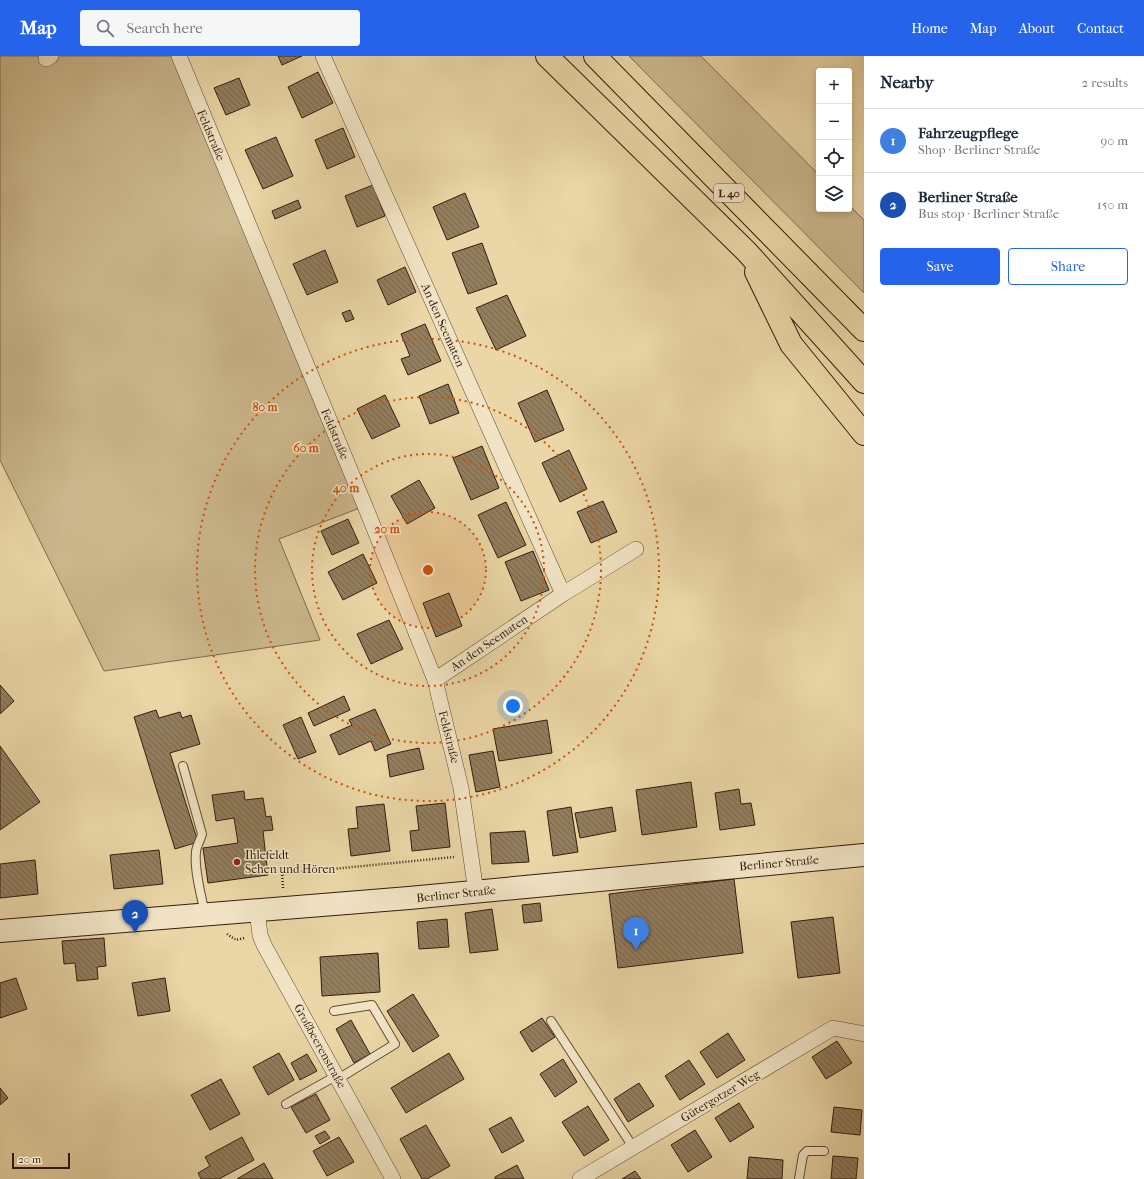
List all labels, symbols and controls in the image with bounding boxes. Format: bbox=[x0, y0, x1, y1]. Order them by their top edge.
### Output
search box bbox=[80, 10, 360, 46]
text: Map bbox=[20, 17, 56, 39]
icon: search bbox=[94, 17, 116, 39]
text: Search here bbox=[126, 19, 203, 37]
text: Home bbox=[911, 20, 948, 37]
text: Map bbox=[970, 20, 997, 37]
text: About bbox=[1019, 20, 1055, 37]
text: Contact bbox=[1077, 20, 1124, 37]
map controls bbox=[816, 68, 852, 212]
button: + bbox=[816, 68, 852, 104]
text: Nearby bbox=[880, 72, 934, 92]
text: 2 results bbox=[1082, 75, 1128, 90]
button: − bbox=[816, 104, 852, 140]
street label: Feldstraße bbox=[194, 107, 228, 163]
text: Fahrzeugpflege bbox=[918, 124, 1018, 142]
text: 1 bbox=[891, 133, 895, 148]
text: 90 m bbox=[1100, 133, 1128, 148]
button: locate bbox=[816, 140, 852, 176]
text: Shop · Berliner Straße bbox=[918, 142, 1040, 157]
button: layers bbox=[816, 176, 852, 212]
road number: L 40 bbox=[714, 184, 744, 202]
text: Berliner Straße bbox=[918, 188, 1018, 206]
text: 2 bbox=[890, 197, 896, 212]
text: 150 m bbox=[1097, 197, 1128, 212]
text: Bus stop · Berliner Straße bbox=[918, 206, 1059, 221]
button: Save bbox=[880, 248, 1000, 285]
button: Share bbox=[1008, 248, 1128, 285]
street label: An den Seematen bbox=[418, 280, 468, 369]
text: 80 m bbox=[252, 400, 279, 414]
street label: Feldstraße bbox=[318, 406, 352, 462]
text: 60 m bbox=[293, 441, 320, 455]
text: 40 m bbox=[332, 481, 360, 496]
text: 20 m bbox=[374, 522, 401, 536]
centre of rings bbox=[421, 563, 435, 577]
street label: An den Seematen bbox=[447, 612, 530, 675]
your location bbox=[503, 696, 523, 716]
street label: Feldstraße bbox=[436, 709, 462, 765]
place label: Ihlefeldt Sehen und Hören bbox=[245, 848, 335, 876]
street label: Berliner Straße bbox=[739, 853, 819, 873]
marker: Ihlefeldt Sehen und Hören bbox=[232, 857, 242, 867]
street label: Berliner Straße bbox=[416, 883, 496, 905]
pin: 2 bbox=[122, 900, 148, 933]
pin: 1 bbox=[623, 917, 649, 950]
street label: Großbeerenstraße bbox=[291, 1001, 349, 1091]
street label: Gütergotzer Weg bbox=[678, 1067, 762, 1125]
scale bar bbox=[12, 1151, 70, 1170]
text: 20 m bbox=[18, 1153, 41, 1166]

